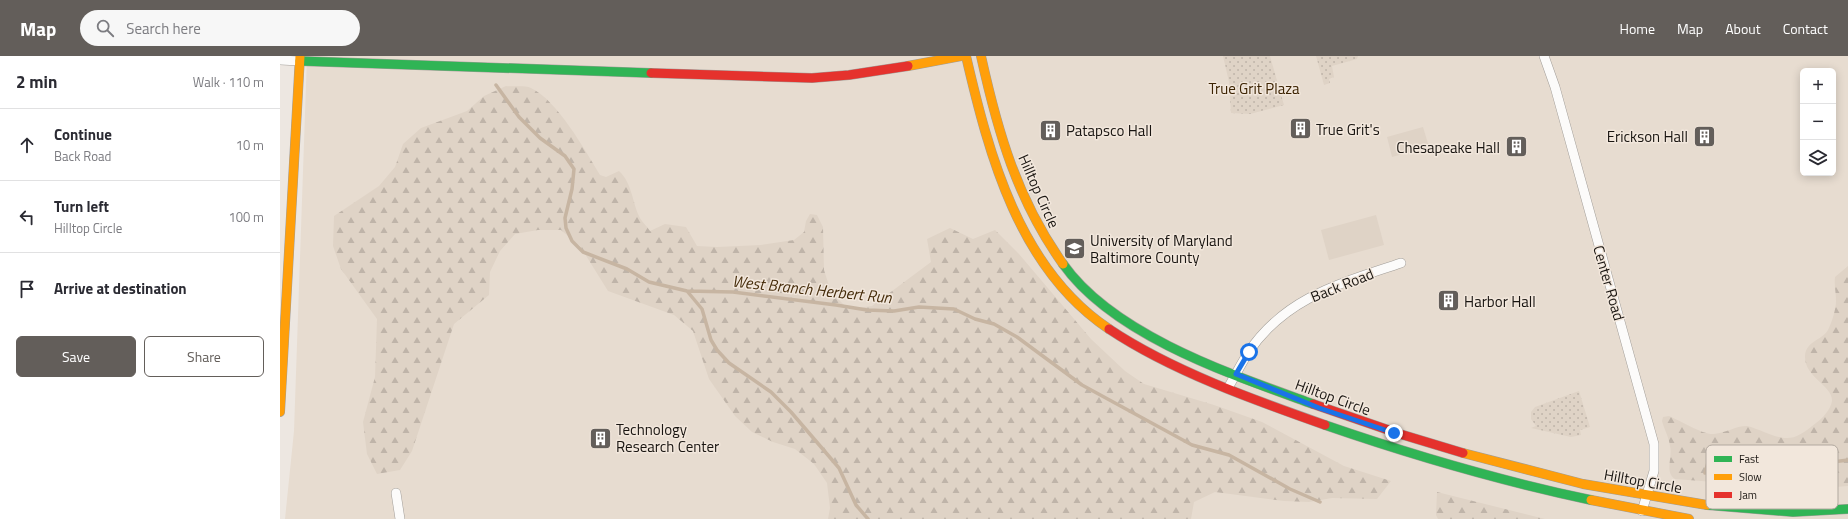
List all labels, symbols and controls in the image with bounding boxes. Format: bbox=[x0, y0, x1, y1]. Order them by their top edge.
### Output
search box bbox=[80, 10, 360, 46]
text: Map bbox=[20, 14, 56, 43]
icon: search bbox=[94, 17, 116, 39]
text: Search here bbox=[126, 17, 201, 40]
text: Home bbox=[1620, 18, 1655, 39]
text: Map bbox=[1677, 18, 1703, 39]
text: About bbox=[1725, 18, 1761, 39]
text: Contact bbox=[1783, 18, 1828, 39]
map controls bbox=[1800, 68, 1836, 176]
button: + bbox=[1800, 68, 1836, 104]
text: 2 min bbox=[16, 69, 57, 95]
text: Walk · 110 m bbox=[193, 72, 264, 92]
park label: True Grit Plaza bbox=[1208, 77, 1300, 100]
button: − bbox=[1800, 104, 1836, 140]
building icon: True Grit's bbox=[1287, 116, 1313, 142]
building icon: Patapsco Hall bbox=[1037, 117, 1063, 143]
place label: True Grit's bbox=[1316, 118, 1380, 141]
place label: Patapsco Hall bbox=[1066, 119, 1152, 142]
text: Continue bbox=[54, 123, 112, 146]
building icon: Erickson Hall bbox=[1691, 123, 1717, 149]
place label: Erickson Hall bbox=[1607, 125, 1688, 148]
icon: ahead bbox=[16, 134, 38, 156]
building icon: Chesapeake Hall bbox=[1503, 134, 1529, 160]
text: 10 m bbox=[236, 135, 264, 155]
place label: Chesapeake Hall bbox=[1396, 136, 1500, 159]
button: layers bbox=[1800, 140, 1836, 176]
text: Back Road bbox=[54, 146, 111, 166]
street label: Hilltop Circle bbox=[1012, 150, 1066, 232]
text: Turn left bbox=[54, 195, 109, 218]
icon: left bbox=[16, 206, 38, 228]
text: 100 m bbox=[228, 207, 264, 227]
text: Hilltop Circle bbox=[54, 218, 122, 238]
place label: University of Maryland Baltimore County bbox=[1090, 229, 1233, 269]
school or university icon: University of Maryland Baltimore County bbox=[1061, 236, 1087, 262]
street label: Center Road bbox=[1587, 243, 1631, 323]
street label: Back Road bbox=[1307, 262, 1377, 308]
water label: West Branch Herbert Run bbox=[731, 269, 894, 309]
text: Arrive at destination bbox=[54, 277, 187, 300]
icon: arrive bbox=[16, 278, 38, 300]
building icon: Harbor Hall bbox=[1435, 288, 1461, 314]
place label: Harbor Hall bbox=[1464, 290, 1536, 313]
button: Save bbox=[16, 336, 136, 377]
button: Share bbox=[144, 336, 264, 377]
route start bbox=[1240, 343, 1258, 361]
street label: Hilltop Circle bbox=[1292, 373, 1374, 421]
place label: Technology Research Center bbox=[616, 418, 719, 458]
route end bbox=[1385, 424, 1403, 442]
building icon: Technology Research Center bbox=[587, 425, 613, 451]
legend bbox=[1706, 445, 1838, 509]
text: Fast bbox=[1739, 451, 1759, 467]
street label: Hilltop Circle bbox=[1602, 463, 1684, 499]
text: Slow bbox=[1739, 469, 1762, 485]
text: Jam bbox=[1739, 487, 1757, 503]

